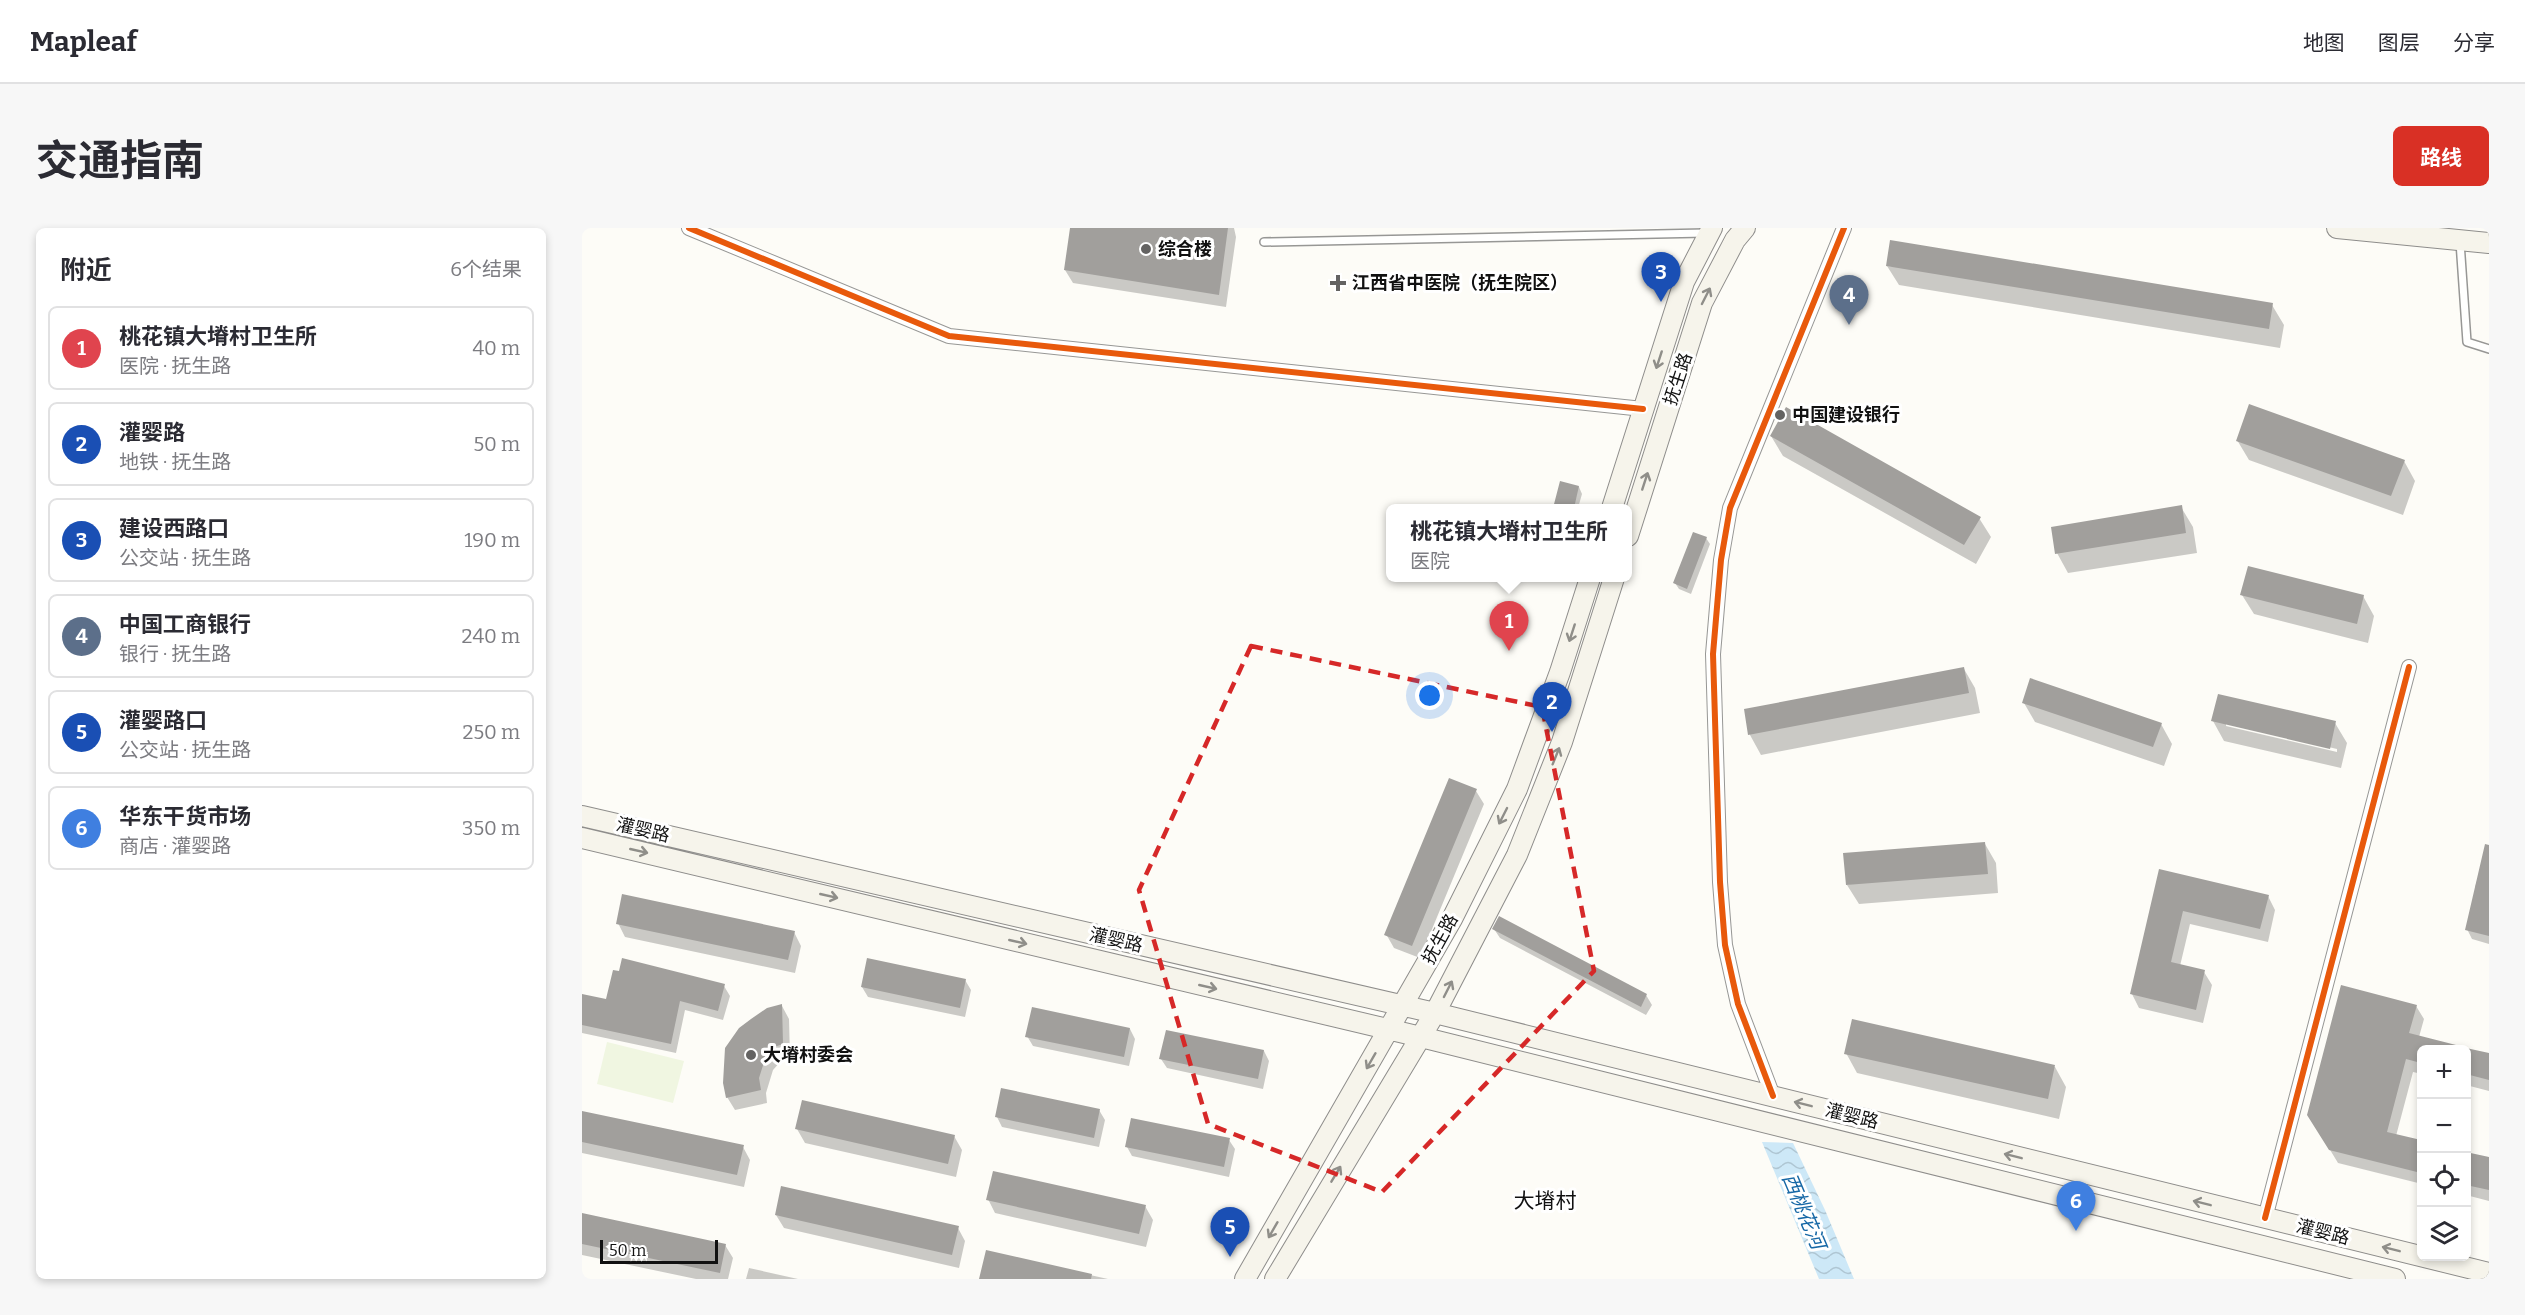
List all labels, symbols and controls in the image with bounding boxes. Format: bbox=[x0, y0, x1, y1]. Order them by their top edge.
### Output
text: Mapleaf bbox=[30, 25, 137, 58]
text: 地图 bbox=[2303, 30, 2345, 56]
text: 图层 bbox=[2378, 30, 2420, 56]
text: 分享 bbox=[2453, 30, 2495, 56]
button: 路线 bbox=[2393, 126, 2489, 186]
text: 交通指南 bbox=[36, 136, 204, 186]
place label: 综合楼 bbox=[1158, 238, 1212, 260]
marker: 综合楼 bbox=[1139, 242, 1153, 256]
pin: 3 bbox=[1642, 253, 1680, 302]
text: 附近 bbox=[60, 255, 112, 286]
text: 6个结果 bbox=[450, 257, 522, 281]
place label: 江西省中医院（抚生院区） bbox=[1352, 272, 1568, 294]
marker: 江西省中医院（抚生院区） bbox=[1329, 274, 1347, 292]
pin: 4 bbox=[1830, 276, 1868, 325]
one-way arrow bbox=[1701, 287, 1713, 305]
text: 桃花镇大塉村卫生所 bbox=[119, 323, 317, 350]
text: 1 bbox=[77, 336, 86, 360]
text: 40 m bbox=[472, 336, 520, 360]
one-way arrow bbox=[1653, 350, 1664, 369]
street label: 抚生路 bbox=[1659, 350, 1697, 408]
text: 医院 · 抚生路 bbox=[119, 354, 231, 378]
place label: 中国建设银行 bbox=[1792, 404, 1900, 426]
marker: 中国建设银行 bbox=[1773, 408, 1787, 422]
text: 灌婴路 bbox=[119, 419, 185, 446]
text: 2 bbox=[76, 432, 87, 456]
text: 50 m bbox=[473, 432, 520, 456]
text: 地铁 · 抚生路 bbox=[119, 450, 231, 474]
one-way arrow bbox=[1641, 472, 1652, 491]
popup bbox=[1386, 504, 1632, 582]
text: 建设西路口 bbox=[119, 515, 229, 542]
text: 桃花镇大塉村卫生所 bbox=[1410, 518, 1608, 545]
text: 3 bbox=[76, 528, 87, 552]
text: 190 m bbox=[464, 528, 520, 552]
text: 公交站 · 抚生路 bbox=[119, 546, 251, 570]
text: 医院 bbox=[1410, 549, 1450, 573]
pin: 1 bbox=[1490, 602, 1528, 651]
text: 中国工商银行 bbox=[119, 611, 251, 638]
one-way arrow bbox=[1566, 623, 1577, 642]
text: 4 bbox=[75, 624, 88, 648]
text: 240 m bbox=[462, 624, 520, 648]
text: 银行 · 抚生路 bbox=[119, 642, 231, 666]
your location bbox=[1415, 681, 1444, 710]
pin: 2 bbox=[1532, 682, 1572, 732]
text: 灌婴路口 bbox=[119, 707, 207, 734]
text: 5 bbox=[76, 720, 87, 744]
text: 250 m bbox=[463, 720, 520, 744]
text: 公交站 · 抚生路 bbox=[119, 738, 251, 762]
one-way arrow bbox=[1551, 747, 1562, 765]
text: 华东干货市场 bbox=[119, 803, 251, 830]
one-way arrow bbox=[1497, 806, 1509, 824]
street label: 灌婴路 bbox=[614, 813, 672, 847]
text: 6 bbox=[76, 816, 87, 840]
text: 350 m bbox=[462, 816, 520, 840]
text: 商店 · 灌婴路 bbox=[119, 834, 231, 858]
one-way arrow bbox=[629, 846, 648, 858]
one-way arrow bbox=[819, 891, 838, 903]
street label: 抚生路 bbox=[1417, 910, 1463, 968]
street label: 灌婴路 bbox=[1087, 923, 1145, 957]
one-way arrow bbox=[1008, 936, 1027, 948]
one-way arrow bbox=[1442, 981, 1454, 999]
one-way arrow bbox=[1198, 982, 1217, 993]
place label: 大塉村委会 bbox=[763, 1044, 853, 1066]
map controls bbox=[2417, 1045, 2471, 1261]
button: + bbox=[2417, 1045, 2471, 1099]
marker: 大塉村委会 bbox=[744, 1048, 758, 1062]
one-way arrow bbox=[1364, 1052, 1376, 1069]
one-way arrow bbox=[1794, 1097, 1813, 1109]
street label: 灌婴路 bbox=[1823, 1099, 1881, 1133]
button: − bbox=[2417, 1099, 2471, 1153]
one-way arrow bbox=[2004, 1149, 2023, 1161]
button: locate bbox=[2417, 1153, 2471, 1207]
one-way arrow bbox=[1331, 1166, 1343, 1183]
water label: 西桃花河 bbox=[1777, 1169, 1832, 1256]
pin: 6 bbox=[2056, 1182, 2096, 1231]
district label: 大塉村 bbox=[1514, 1188, 1577, 1214]
one-way arrow bbox=[2193, 1196, 2212, 1208]
button: layers bbox=[2417, 1207, 2471, 1261]
pin: 5 bbox=[1210, 1208, 1250, 1257]
street label: 灌婴路 bbox=[2294, 1215, 2352, 1249]
one-way arrow bbox=[1267, 1221, 1279, 1238]
scale bar bbox=[600, 1237, 718, 1264]
text: 50 m bbox=[609, 1241, 646, 1260]
one-way arrow bbox=[2382, 1243, 2401, 1255]

